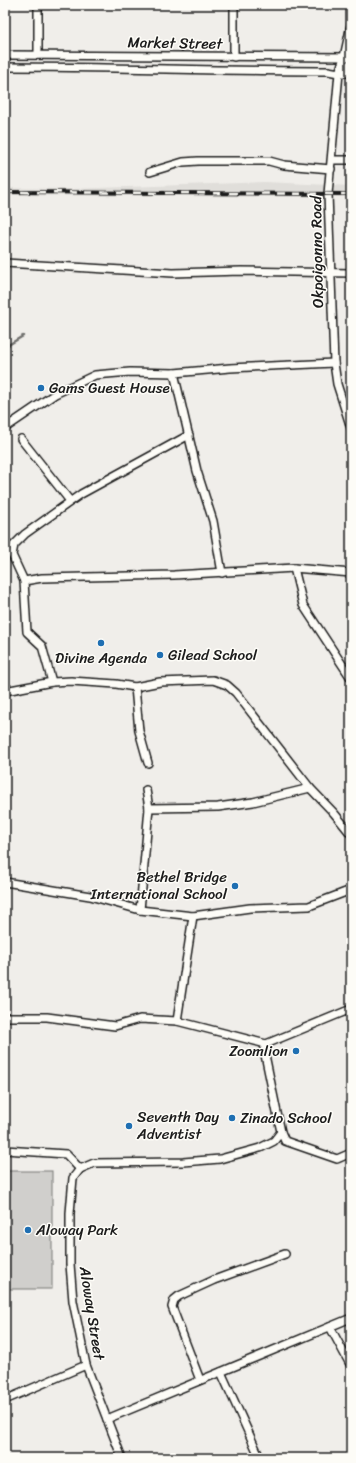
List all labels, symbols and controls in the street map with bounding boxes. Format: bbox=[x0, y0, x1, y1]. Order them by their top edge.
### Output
street label: Market Street bbox=[127, 29, 223, 57]
street label: Okpoigonno Road bbox=[303, 195, 331, 308]
place label: Gams Guest House bbox=[49, 375, 170, 401]
marker: Gams Guest House bbox=[36, 383, 46, 393]
marker: Divine Agenda bbox=[96, 638, 106, 648]
place label: Gilead School bbox=[168, 642, 258, 668]
place label: Divine Agenda bbox=[55, 645, 148, 671]
marker: Gilead School bbox=[155, 650, 165, 660]
place label: Bethel Bridge International School bbox=[90, 864, 228, 907]
marker: Bethel Bridge International School bbox=[230, 881, 240, 891]
place label: Zoomlion bbox=[229, 1038, 288, 1064]
marker: Zoomlion bbox=[291, 1046, 301, 1056]
place label: Seventh Day Adventist bbox=[136, 1104, 219, 1147]
place label: Zinado School bbox=[240, 1105, 332, 1131]
marker: Zinado School bbox=[227, 1113, 237, 1123]
marker: Seventh Day Adventist bbox=[124, 1121, 134, 1131]
place label: Aloway Park bbox=[35, 1217, 118, 1243]
marker: Aloway Park bbox=[23, 1225, 33, 1235]
street label: Aloway Street bbox=[72, 1263, 112, 1363]

